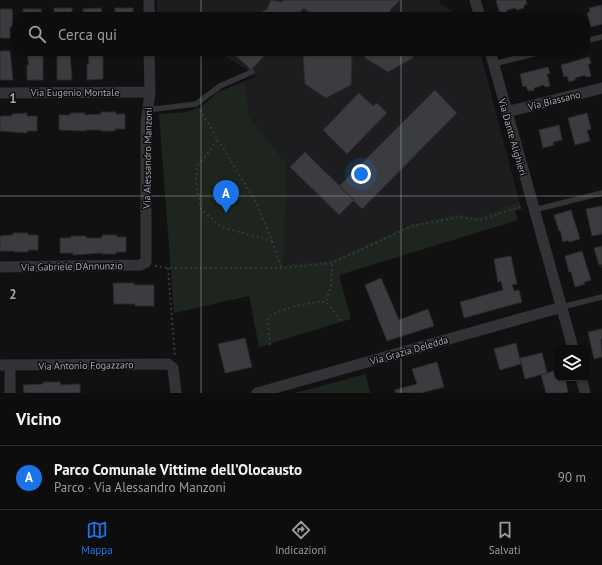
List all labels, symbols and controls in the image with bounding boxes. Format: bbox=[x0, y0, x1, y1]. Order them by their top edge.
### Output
search box bbox=[12, 12, 590, 56]
icon: search bbox=[26, 23, 48, 45]
text: Cerca qui bbox=[58, 25, 117, 44]
street label: Via Eugenio Montale bbox=[30, 86, 119, 99]
street label: Via Biassano bbox=[526, 88, 582, 114]
text: 1 bbox=[9, 90, 17, 107]
street label: Via Dante Alighieri bbox=[495, 96, 530, 177]
street label: Via Alessandro Manzoni bbox=[140, 107, 155, 210]
your location bbox=[351, 164, 371, 184]
pin: A bbox=[213, 180, 239, 213]
street label: Via Gabriele D'Annunzio bbox=[20, 259, 123, 274]
text: 2 bbox=[9, 286, 17, 303]
street label: Via Grazia Deledda bbox=[368, 333, 450, 368]
map controls bbox=[554, 345, 590, 381]
button: layers bbox=[554, 345, 590, 381]
street label: Via Antonio Fogazzaro bbox=[37, 358, 134, 373]
text: Vicino bbox=[16, 408, 61, 430]
text: Parco Comunale Vittime dell’Olocausto bbox=[54, 460, 302, 479]
text: A bbox=[25, 469, 33, 486]
text: 90 m bbox=[558, 469, 586, 486]
text: Parco · Via Alessandro Manzoni bbox=[54, 479, 226, 496]
tab: Mappa bbox=[81, 519, 113, 557]
tab: Indicazioni bbox=[275, 519, 326, 557]
tab: Salvati bbox=[489, 519, 521, 557]

